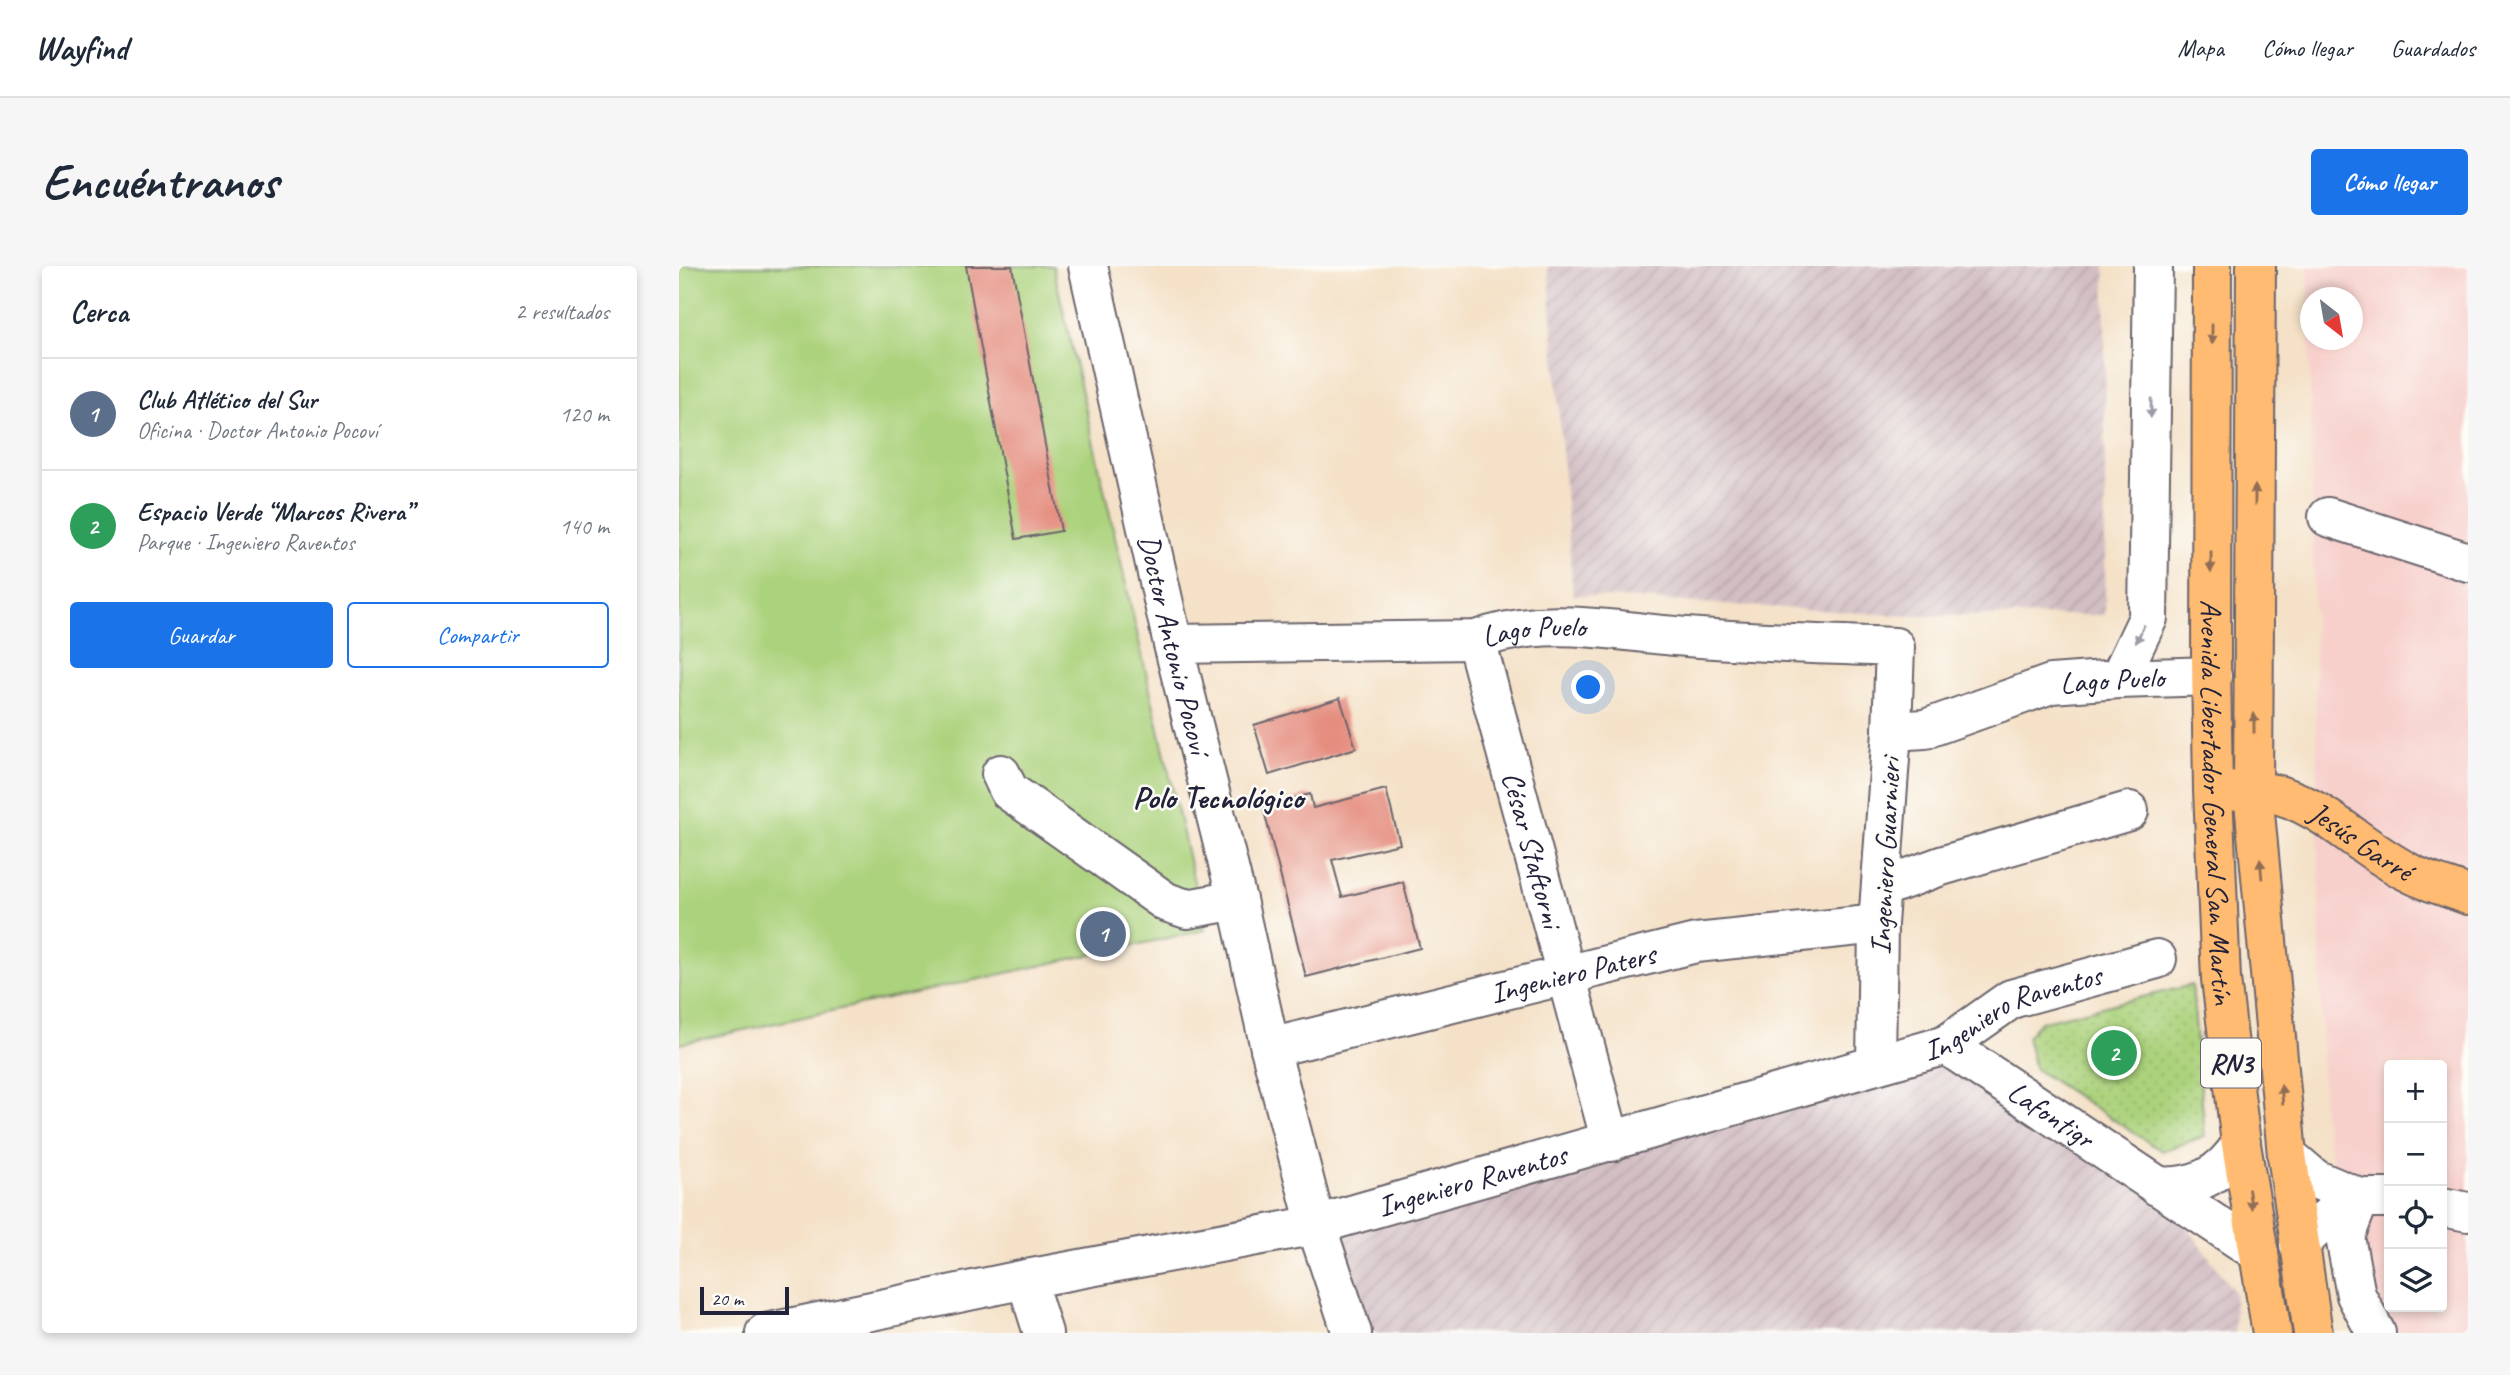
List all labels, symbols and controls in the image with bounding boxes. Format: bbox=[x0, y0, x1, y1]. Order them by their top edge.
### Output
text: Wayfind bbox=[35, 27, 128, 69]
text: Mapa bbox=[2177, 33, 2224, 63]
text: Cómo llegar bbox=[2262, 33, 2353, 63]
text: Guardados bbox=[2391, 33, 2475, 63]
button: Cómo llegar bbox=[2311, 149, 2468, 215]
text: Encuéntranos bbox=[42, 151, 278, 213]
north arrow bbox=[2300, 287, 2363, 350]
text: Cerca bbox=[70, 293, 128, 331]
text: 2 resultados bbox=[515, 297, 609, 326]
one-way arrow bbox=[2206, 323, 2218, 345]
text: Club Atlético del Sur bbox=[137, 383, 317, 416]
one-way arrow bbox=[2145, 397, 2157, 419]
text: 1 bbox=[88, 400, 98, 429]
text: 120 m bbox=[560, 400, 609, 429]
text: Oficina · Doctor Antonio Pocoví bbox=[137, 416, 378, 445]
one-way arrow bbox=[2249, 484, 2261, 506]
text: Espacio Verde “Marcos Rivera” bbox=[137, 495, 412, 528]
text: 2 bbox=[88, 512, 98, 541]
text: 140 m bbox=[560, 512, 609, 541]
text: Parque · Ingeniero Raventos bbox=[137, 528, 355, 557]
street label: Doctor Antonio Pocoví bbox=[1130, 531, 1220, 764]
one-way arrow bbox=[2205, 551, 2217, 573]
street label: Avenida Libertador General San Martín bbox=[2192, 599, 2243, 1008]
button: Guardar bbox=[70, 602, 333, 668]
button: Compartir bbox=[347, 602, 609, 668]
street label: Lago Puelo bbox=[1477, 607, 1590, 656]
one-way arrow bbox=[2135, 623, 2146, 644]
street label: Lago Puelo bbox=[2059, 658, 2168, 702]
your location bbox=[1571, 670, 1605, 704]
one-way arrow bbox=[2248, 711, 2260, 733]
street label: Ingeniero Guarnieri bbox=[1861, 753, 1909, 955]
street label: César Staftorni bbox=[1493, 767, 1572, 935]
district label: Polo Tecnológico bbox=[1133, 777, 1307, 818]
street label: Jesús Garré bbox=[2301, 792, 2422, 892]
one-way arrow bbox=[2255, 858, 2266, 880]
pin: 1 bbox=[1080, 908, 1126, 960]
street label: Ingeniero Paters bbox=[1487, 934, 1662, 1012]
street label: Ingeniero Raventos bbox=[1919, 955, 2109, 1069]
pin: 2 bbox=[2091, 1027, 2137, 1079]
road number: RN3 bbox=[2201, 1038, 2261, 1088]
map controls bbox=[2384, 1060, 2447, 1312]
button: + bbox=[2384, 1060, 2447, 1123]
street label: Lafontigr bbox=[2001, 1072, 2103, 1158]
one-way arrow bbox=[2276, 1084, 2287, 1106]
button: − bbox=[2384, 1123, 2447, 1186]
street label: Ingeniero Raventos bbox=[1373, 1135, 1574, 1225]
button: locate bbox=[2384, 1186, 2447, 1249]
one-way arrow bbox=[2245, 1188, 2256, 1210]
button: layers bbox=[2384, 1249, 2447, 1312]
scale bar bbox=[700, 1284, 789, 1316]
text: 20 m bbox=[711, 1287, 743, 1311]

